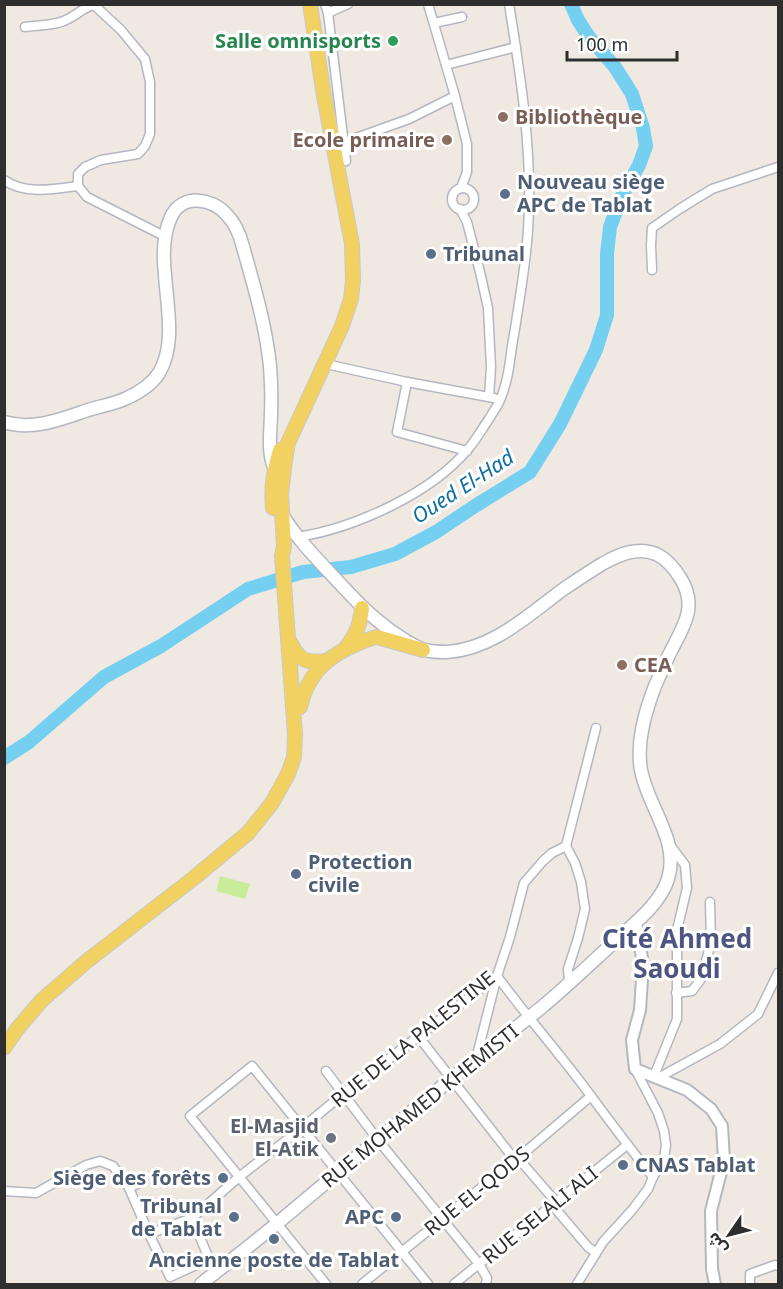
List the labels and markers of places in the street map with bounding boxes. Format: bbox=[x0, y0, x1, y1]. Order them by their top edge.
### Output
place label: Salle omnisports bbox=[215, 27, 381, 54]
marker: Salle omnisports bbox=[386, 34, 400, 48]
place label: Bibliothèque bbox=[515, 103, 643, 130]
marker: Bibliothèque bbox=[496, 110, 510, 124]
place label: Ecole primaire bbox=[292, 126, 435, 153]
marker: Ecole primaire bbox=[440, 133, 454, 147]
place label: Nouveau siège APC de Tablat bbox=[517, 168, 665, 218]
marker: Nouveau siège APC de Tablat bbox=[498, 187, 512, 201]
place label: Tribunal bbox=[443, 240, 525, 267]
marker: Tribunal bbox=[424, 247, 438, 261]
place label: CEA bbox=[634, 651, 672, 678]
marker: CEA bbox=[615, 658, 629, 672]
place label: Protection civile bbox=[308, 848, 413, 898]
marker: Protection civile bbox=[289, 867, 303, 881]
place label: El-Masjid El-Atik bbox=[230, 1112, 320, 1162]
marker: El-Masjid El-Atik bbox=[324, 1131, 338, 1145]
place label: CNAS Tablat bbox=[635, 1151, 756, 1178]
marker: CNAS Tablat bbox=[616, 1158, 630, 1172]
place label: Siège des forêts bbox=[53, 1164, 211, 1191]
marker: Siège des forêts bbox=[216, 1171, 230, 1185]
place label: Tribunal de Tablat bbox=[131, 1192, 222, 1242]
place label: APC bbox=[345, 1203, 384, 1230]
marker: Tribunal de Tablat bbox=[227, 1210, 241, 1224]
marker: APC bbox=[389, 1210, 403, 1224]
marker: Ancienne poste de Tablat bbox=[267, 1232, 281, 1246]
place label: Ancienne poste de Tablat bbox=[149, 1246, 399, 1273]

